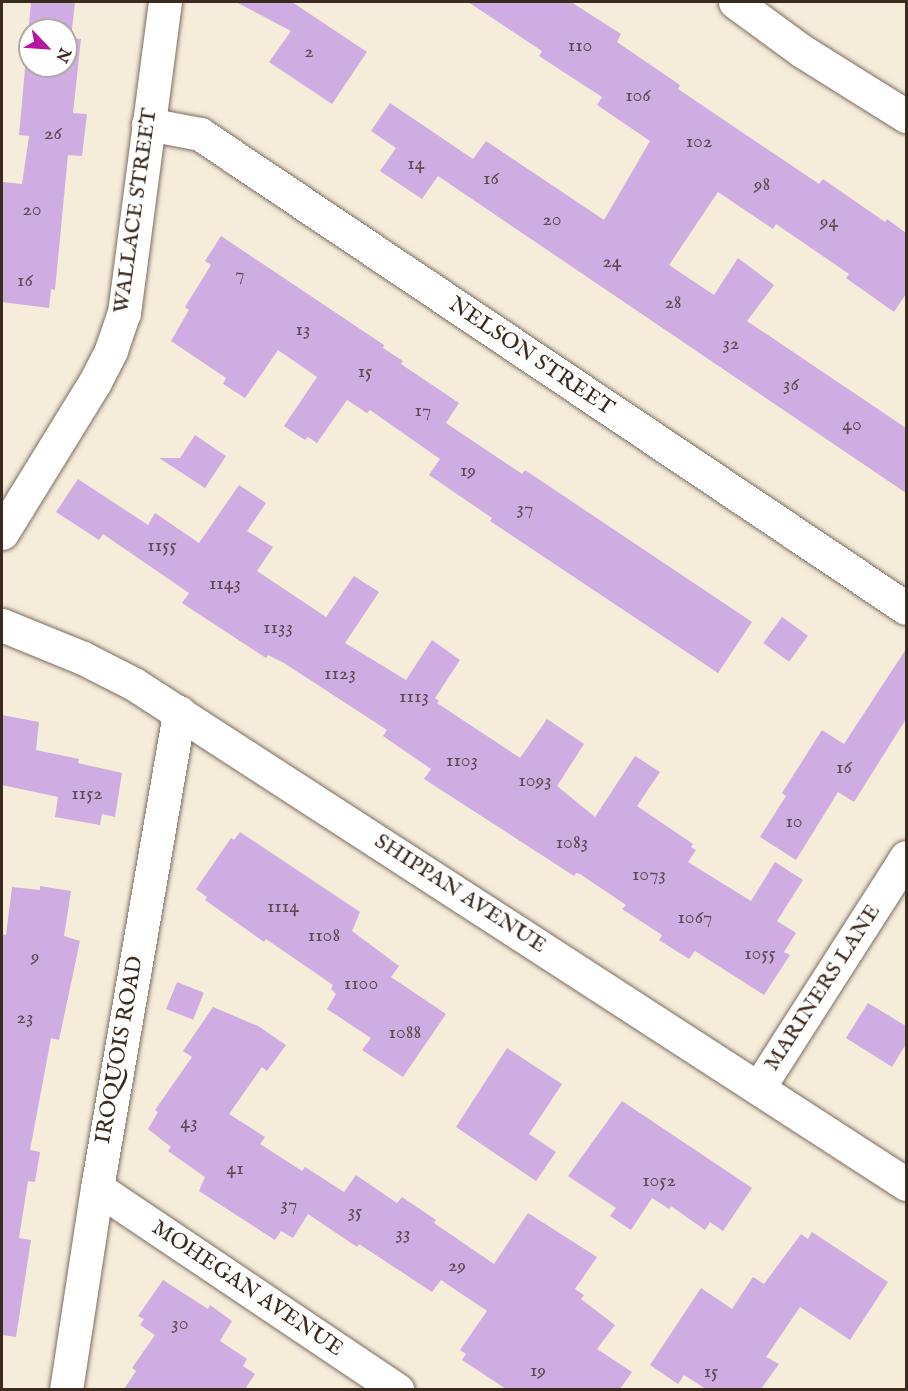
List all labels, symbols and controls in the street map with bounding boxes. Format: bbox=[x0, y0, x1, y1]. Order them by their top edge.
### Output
north arrow bbox=[18, 18, 78, 78]
house number: 110 bbox=[568, 33, 592, 57]
house number: 2 bbox=[304, 39, 314, 63]
text: N bbox=[51, 44, 74, 65]
house number: 106 bbox=[625, 83, 651, 107]
street label: WALLACE STREET bbox=[109, 107, 163, 315]
house number: 26 bbox=[44, 121, 62, 145]
house number: 102 bbox=[686, 129, 712, 153]
house number: 14 bbox=[407, 151, 425, 175]
house number: 16 bbox=[483, 166, 499, 190]
house number: 98 bbox=[754, 172, 770, 196]
house number: 20 bbox=[22, 197, 42, 221]
house number: 20 bbox=[542, 207, 562, 231]
house number: 94 bbox=[820, 209, 838, 233]
house number: 24 bbox=[602, 249, 622, 273]
house number: 7 bbox=[235, 262, 245, 286]
house number: 16 bbox=[17, 268, 33, 292]
house number: 28 bbox=[664, 290, 682, 314]
street label: NELSON STREET bbox=[443, 292, 619, 422]
house number: 13 bbox=[296, 317, 310, 341]
house number: 32 bbox=[723, 331, 739, 355]
house number: 15 bbox=[358, 359, 372, 383]
house number: 36 bbox=[783, 372, 799, 396]
house number: 17 bbox=[415, 398, 431, 422]
house number: 40 bbox=[842, 412, 862, 436]
house number: 19 bbox=[460, 458, 476, 482]
house number: 37 bbox=[517, 496, 533, 520]
house number: 1155 bbox=[147, 533, 177, 557]
house number: 1143 bbox=[209, 571, 241, 595]
house number: 1133 bbox=[263, 615, 293, 639]
house number: 1123 bbox=[324, 661, 356, 685]
house number: 1113 bbox=[399, 684, 429, 708]
house number: 1103 bbox=[446, 748, 478, 772]
house number: 16 bbox=[836, 755, 852, 779]
house number: 1093 bbox=[518, 768, 552, 792]
house number: 1152 bbox=[71, 781, 103, 805]
house number: 10 bbox=[785, 809, 803, 833]
street label: SHIPPAN AVENUE bbox=[369, 829, 551, 959]
house number: 1083 bbox=[556, 830, 588, 854]
house number: 1073 bbox=[632, 862, 666, 886]
house number: 1114 bbox=[267, 894, 299, 918]
street label: MARINERS LANE bbox=[759, 900, 887, 1076]
house number: 1067 bbox=[678, 905, 712, 929]
house number: 1108 bbox=[308, 923, 340, 947]
house number: 1055 bbox=[744, 941, 776, 965]
house number: 9 bbox=[31, 944, 39, 968]
street label: IROQUOIS ROAD bbox=[90, 954, 150, 1146]
house number: 1100 bbox=[344, 971, 378, 995]
house number: 23 bbox=[17, 1005, 33, 1029]
house number: 1088 bbox=[389, 1020, 421, 1044]
house number: 43 bbox=[180, 1110, 198, 1134]
house number: 41 bbox=[226, 1156, 244, 1180]
house number: 1052 bbox=[642, 1168, 676, 1192]
house number: 37 bbox=[281, 1192, 297, 1216]
house number: 35 bbox=[348, 1199, 362, 1223]
street label: MOHEGAN AVENUE bbox=[146, 1215, 348, 1363]
house number: 33 bbox=[396, 1221, 410, 1245]
house number: 29 bbox=[448, 1253, 466, 1277]
house number: 30 bbox=[171, 1311, 189, 1335]
house number: 19 bbox=[530, 1358, 546, 1382]
house number: 15 bbox=[704, 1359, 718, 1383]

